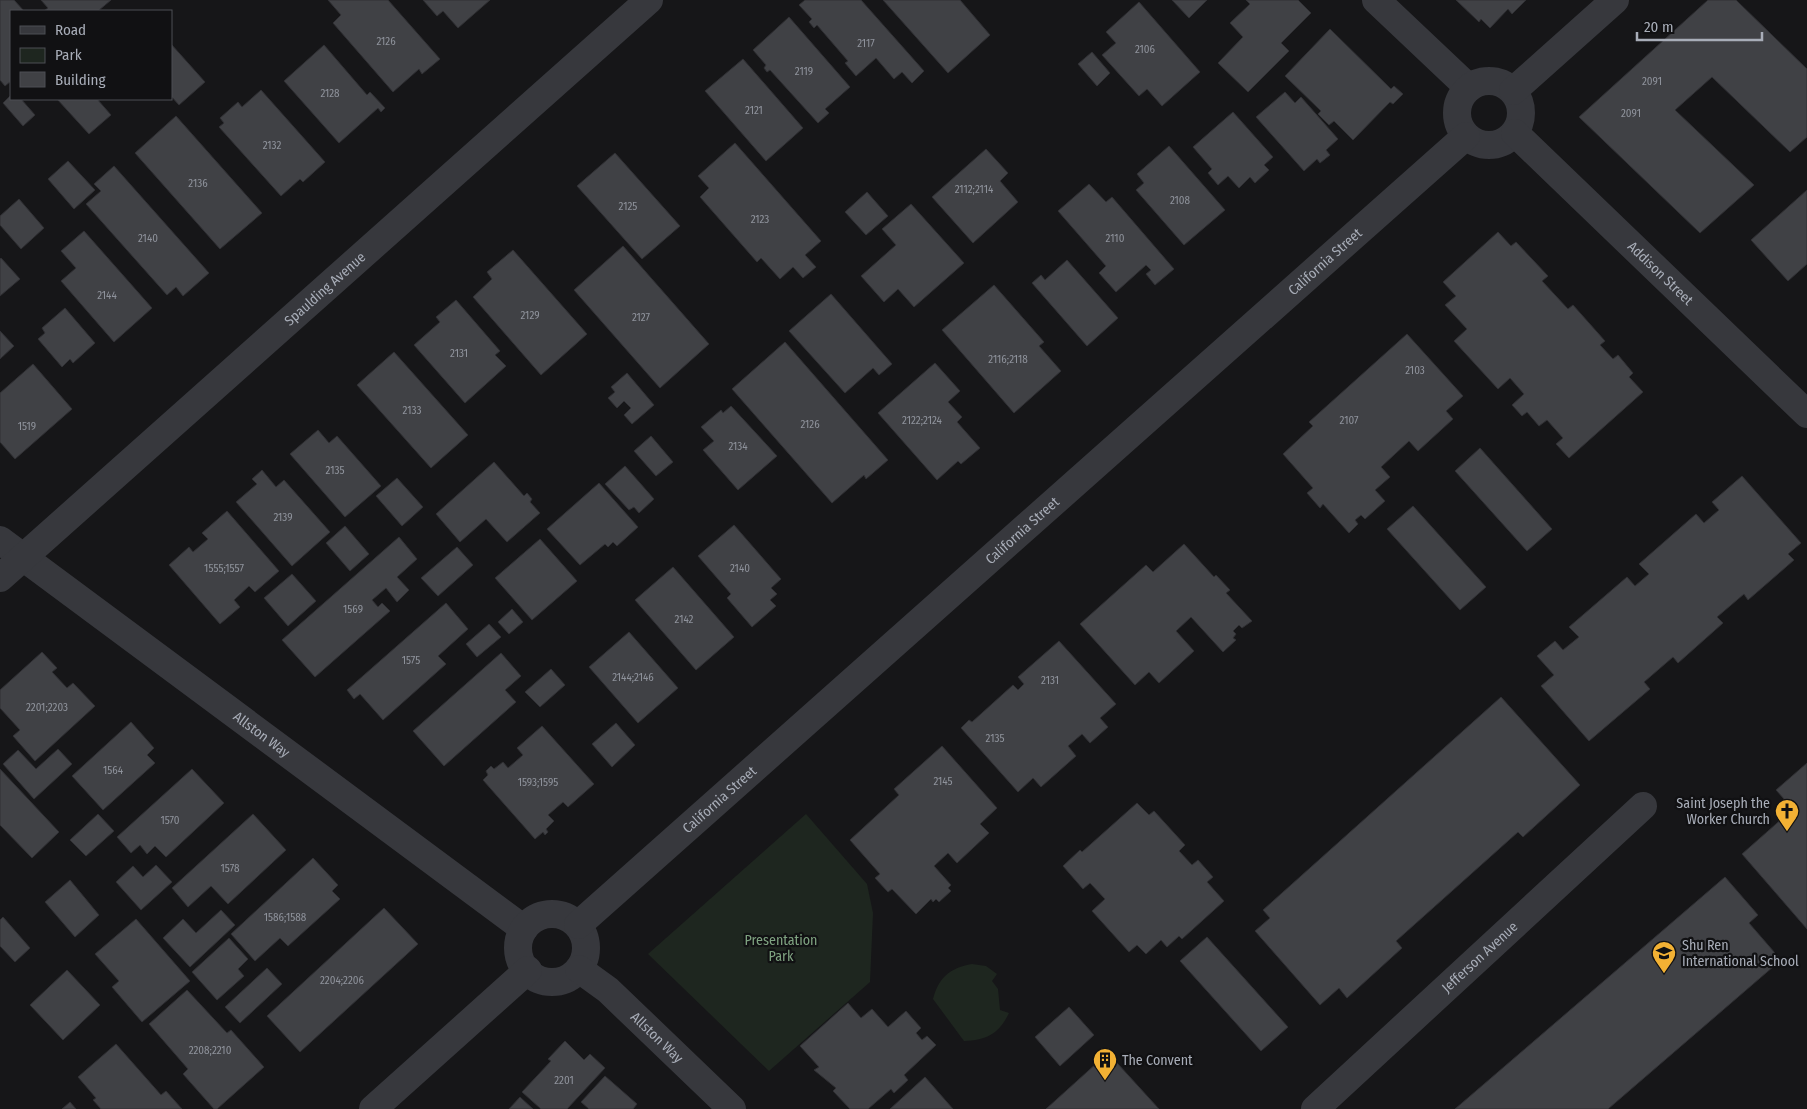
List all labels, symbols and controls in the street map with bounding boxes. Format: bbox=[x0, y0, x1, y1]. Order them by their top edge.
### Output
legend bbox=[10, 10, 172, 100]
scale bar bbox=[1637, 10, 1762, 42]
text: 20 m bbox=[1644, 18, 1674, 36]
text: Road bbox=[55, 21, 86, 39]
house number: 2126 bbox=[376, 35, 396, 48]
house number: 2117 bbox=[857, 37, 875, 50]
house number: 2106 bbox=[1135, 43, 1156, 56]
text: Park bbox=[55, 46, 82, 64]
house number: 2119 bbox=[795, 65, 813, 78]
text: Building bbox=[55, 71, 106, 89]
house number: 2091 bbox=[1642, 75, 1662, 88]
house number: 2128 bbox=[320, 87, 340, 100]
house number: 2121 bbox=[745, 104, 763, 117]
house number: 2091 bbox=[1621, 107, 1641, 120]
house number: 2132 bbox=[263, 139, 281, 152]
house number: 2136 bbox=[188, 177, 208, 190]
house number: 2112;2114 bbox=[955, 183, 994, 196]
house number: 2108 bbox=[1170, 194, 1191, 207]
house number: 2125 bbox=[619, 200, 637, 213]
house number: 2123 bbox=[751, 213, 769, 226]
street label: California Street bbox=[1285, 224, 1366, 299]
house number: 2140 bbox=[138, 232, 158, 245]
house number: 2110 bbox=[1106, 232, 1125, 245]
street label: Addison Street bbox=[1624, 238, 1697, 309]
street label: Spaulding Avenue bbox=[281, 249, 369, 330]
house number: 2144 bbox=[97, 289, 117, 302]
house number: 2129 bbox=[520, 309, 540, 322]
house number: 2127 bbox=[632, 311, 651, 324]
house number: 2131 bbox=[450, 347, 468, 360]
house number: 2116;2118 bbox=[988, 353, 1028, 366]
house number: 2103 bbox=[1405, 364, 1425, 377]
house number: 2133 bbox=[403, 404, 421, 417]
house number: 2122;2124 bbox=[902, 414, 943, 427]
house number: 2107 bbox=[1340, 414, 1359, 427]
house number: 2126 bbox=[800, 418, 820, 431]
house number: 1519 bbox=[18, 420, 36, 433]
house number: 2134 bbox=[728, 440, 748, 453]
house number: 2135 bbox=[326, 464, 344, 477]
street label: California Street bbox=[982, 493, 1063, 568]
house number: 2139 bbox=[273, 511, 293, 524]
house number: 1555;1557 bbox=[204, 562, 244, 575]
house number: 2140 bbox=[730, 562, 750, 575]
house number: 1569 bbox=[343, 603, 363, 616]
house number: 2142 bbox=[675, 613, 694, 626]
house number: 1575 bbox=[402, 654, 420, 667]
house number: 2144;2146 bbox=[612, 671, 654, 684]
house number: 2131 bbox=[1041, 674, 1059, 687]
house number: 2201;2203 bbox=[26, 701, 68, 714]
street label: Allston Way bbox=[230, 708, 294, 762]
house number: 2135 bbox=[986, 732, 1004, 745]
street label: California Street bbox=[679, 762, 760, 837]
house number: 1564 bbox=[103, 764, 124, 777]
house number: 2145 bbox=[933, 775, 953, 788]
house number: 1593;1595 bbox=[518, 776, 558, 789]
place label: Saint Joseph the Worker Church bbox=[1676, 795, 1770, 828]
church icon: Saint Joseph the Worker Church bbox=[1774, 798, 1800, 832]
house number: 1570 bbox=[160, 814, 180, 827]
house number: 1578 bbox=[221, 862, 240, 875]
house number: 1586;1588 bbox=[264, 911, 307, 924]
street label: Jefferson Avenue bbox=[1438, 918, 1521, 997]
park label: Presentation Park bbox=[745, 932, 817, 965]
place label: Shu Ren International School bbox=[1682, 937, 1799, 970]
school or university icon: Shu Ren International School bbox=[1651, 940, 1677, 974]
house number: 2204;2206 bbox=[320, 974, 365, 987]
street label: Allston Way bbox=[627, 1009, 687, 1067]
house number: 2208;2210 bbox=[189, 1044, 232, 1057]
building icon: The Convent bbox=[1092, 1047, 1118, 1081]
place label: The Convent bbox=[1122, 1052, 1193, 1069]
house number: 2201 bbox=[554, 1074, 574, 1087]

